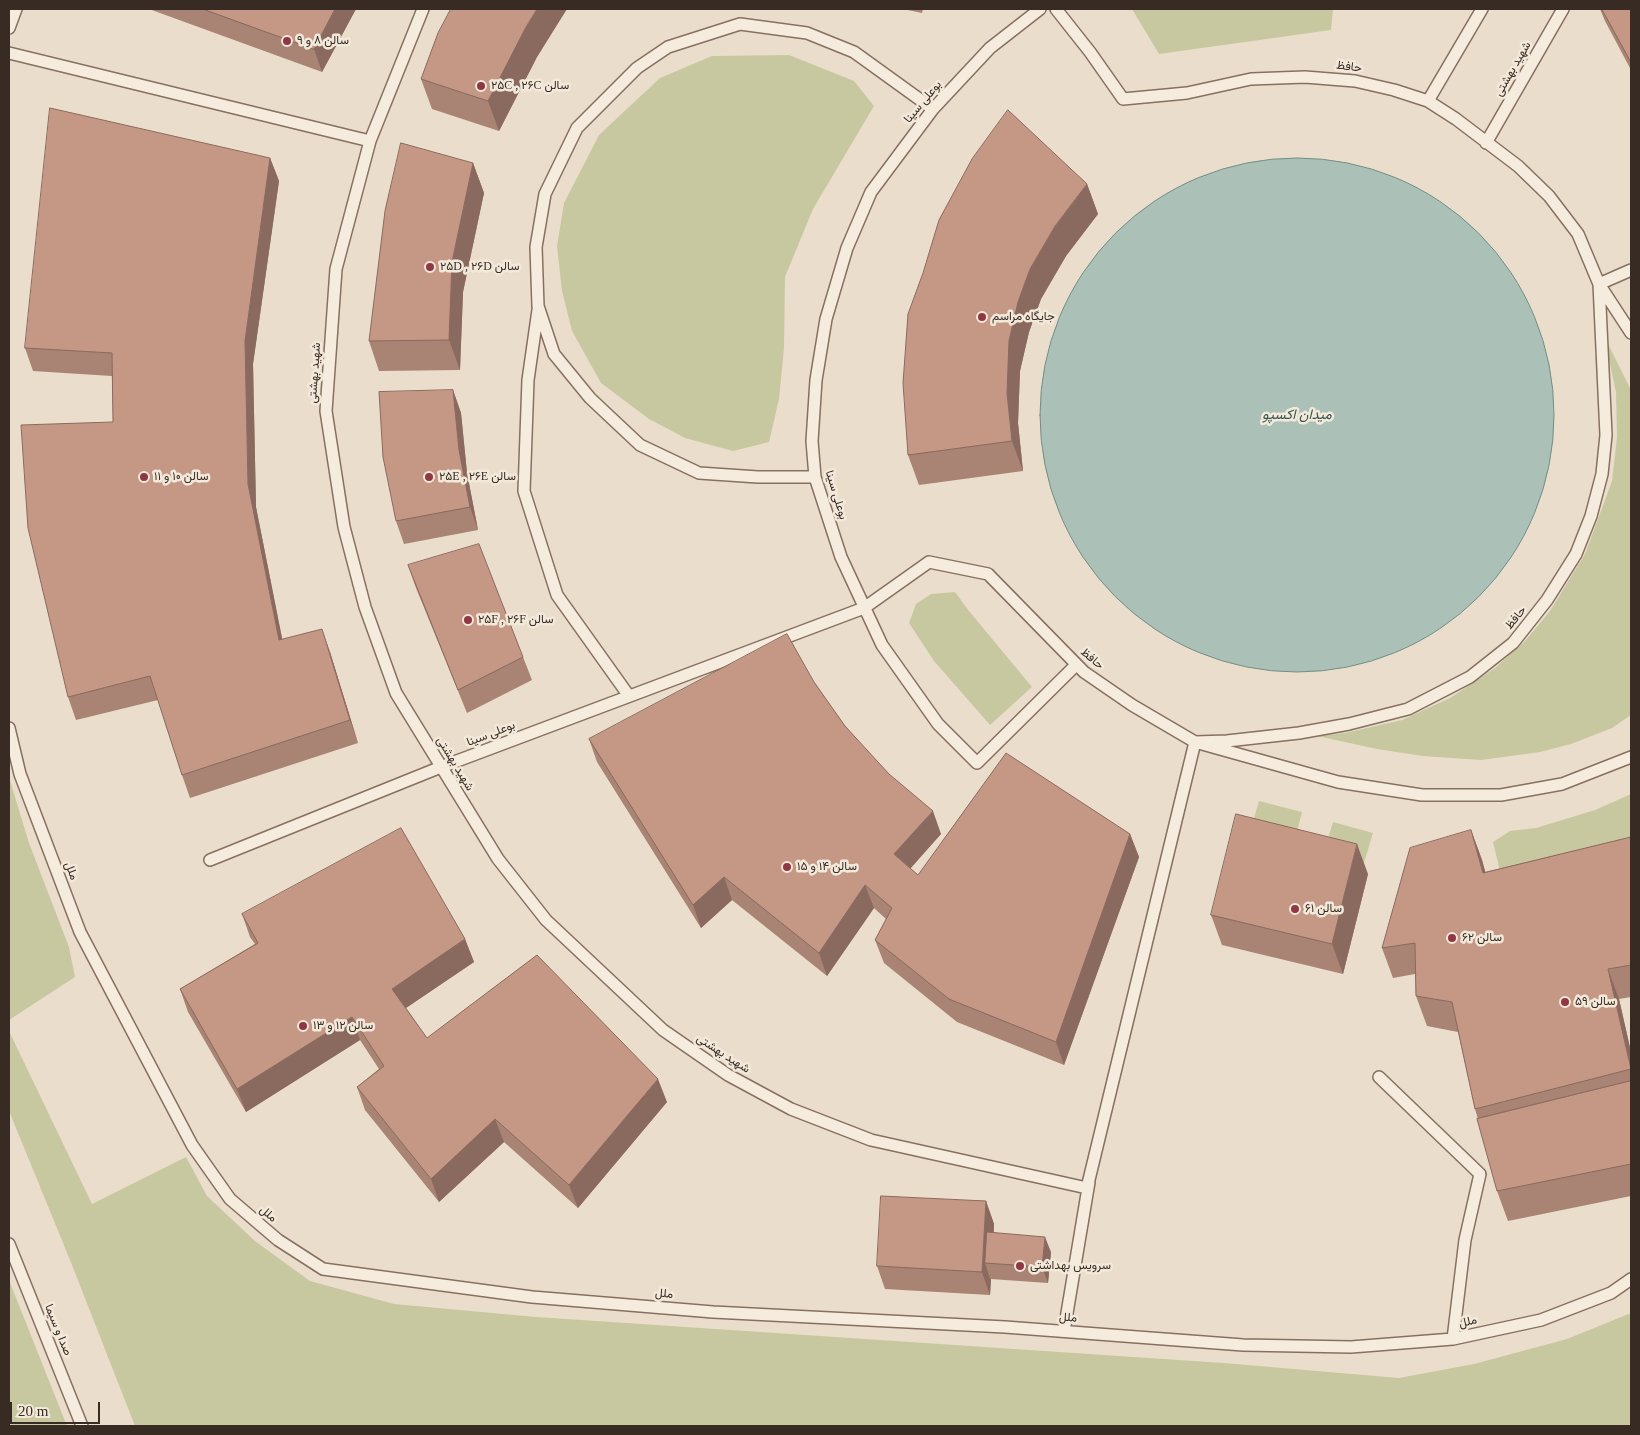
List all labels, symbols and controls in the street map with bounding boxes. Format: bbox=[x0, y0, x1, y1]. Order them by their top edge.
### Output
place label: سالن ۸ و ۹ bbox=[297, 34, 349, 48]
marker: سالن ۸ و ۹ bbox=[281, 35, 293, 47]
street label: شهید بهشتی bbox=[1492, 39, 1534, 99]
street label: حافظ bbox=[1335, 58, 1363, 76]
street label: بوعلی سینا bbox=[901, 78, 945, 126]
place label: ۲۵C , ۲۶C سالن bbox=[491, 79, 569, 93]
marker: ۲۵C , ۲۶C سالن bbox=[475, 80, 487, 92]
place label: ۲۵D , ۲۶D سالن bbox=[440, 260, 520, 274]
marker: ۲۵D , ۲۶D سالن bbox=[424, 261, 436, 273]
place label: جایگاه مراسم bbox=[992, 310, 1055, 324]
marker: جایگاه مراسم bbox=[976, 311, 988, 323]
street label: شهید بهشتی bbox=[306, 342, 324, 404]
water label: میدان اکسپو bbox=[1262, 407, 1332, 423]
street label: بوعلی سینا bbox=[822, 469, 850, 521]
place label: سالن ۱۰ و ۱۱ bbox=[154, 470, 208, 484]
place label: ۲۵E , ۲۶E سالن bbox=[439, 470, 516, 484]
marker: سالن ۱۰ و ۱۱ bbox=[138, 471, 150, 483]
marker: ۲۵E , ۲۶E سالن bbox=[423, 471, 435, 483]
street label: حافظ bbox=[1502, 603, 1530, 633]
place label: ۲۵F , ۲۶F سالن bbox=[478, 613, 554, 627]
marker: ۲۵F , ۲۶F سالن bbox=[462, 614, 474, 626]
street label: حافظ bbox=[1077, 645, 1107, 673]
street label: بوعلی سینا bbox=[465, 718, 517, 750]
street label: شهید بهشتی bbox=[433, 734, 477, 794]
street label: ملل bbox=[61, 860, 81, 882]
place label: سالن ۱۴ و ۱۵ bbox=[797, 860, 857, 874]
marker: سالن ۱۴ و ۱۵ bbox=[781, 861, 793, 873]
place label: سالن ۶۱ bbox=[1305, 902, 1342, 916]
marker: سالن ۶۱ bbox=[1289, 903, 1301, 915]
place label: سالن ۶۲ bbox=[1462, 931, 1502, 945]
marker: سالن ۶۲ bbox=[1446, 932, 1458, 944]
place label: سالن ۵۹ bbox=[1575, 995, 1616, 1009]
marker: سالن ۵۹ bbox=[1559, 996, 1571, 1008]
place label: سالن ۱۲ و ۱۳ bbox=[313, 1019, 373, 1033]
marker: سالن ۱۲ و ۱۳ bbox=[297, 1020, 309, 1032]
street label: شهید بهشتی bbox=[694, 1031, 752, 1077]
street label: ملل bbox=[256, 1203, 280, 1225]
place label: سرویس بهداشتی bbox=[1030, 1259, 1111, 1273]
marker: سرویس بهداشتی bbox=[1014, 1260, 1026, 1272]
street label: ملل bbox=[654, 1286, 674, 1302]
street label: صدا و سیما bbox=[41, 1302, 75, 1358]
street label: ملل bbox=[1058, 1310, 1078, 1326]
street label: ملل bbox=[1457, 1313, 1479, 1331]
scale bar bbox=[12, 1392, 102, 1424]
text: 20 m bbox=[18, 1403, 48, 1419]

